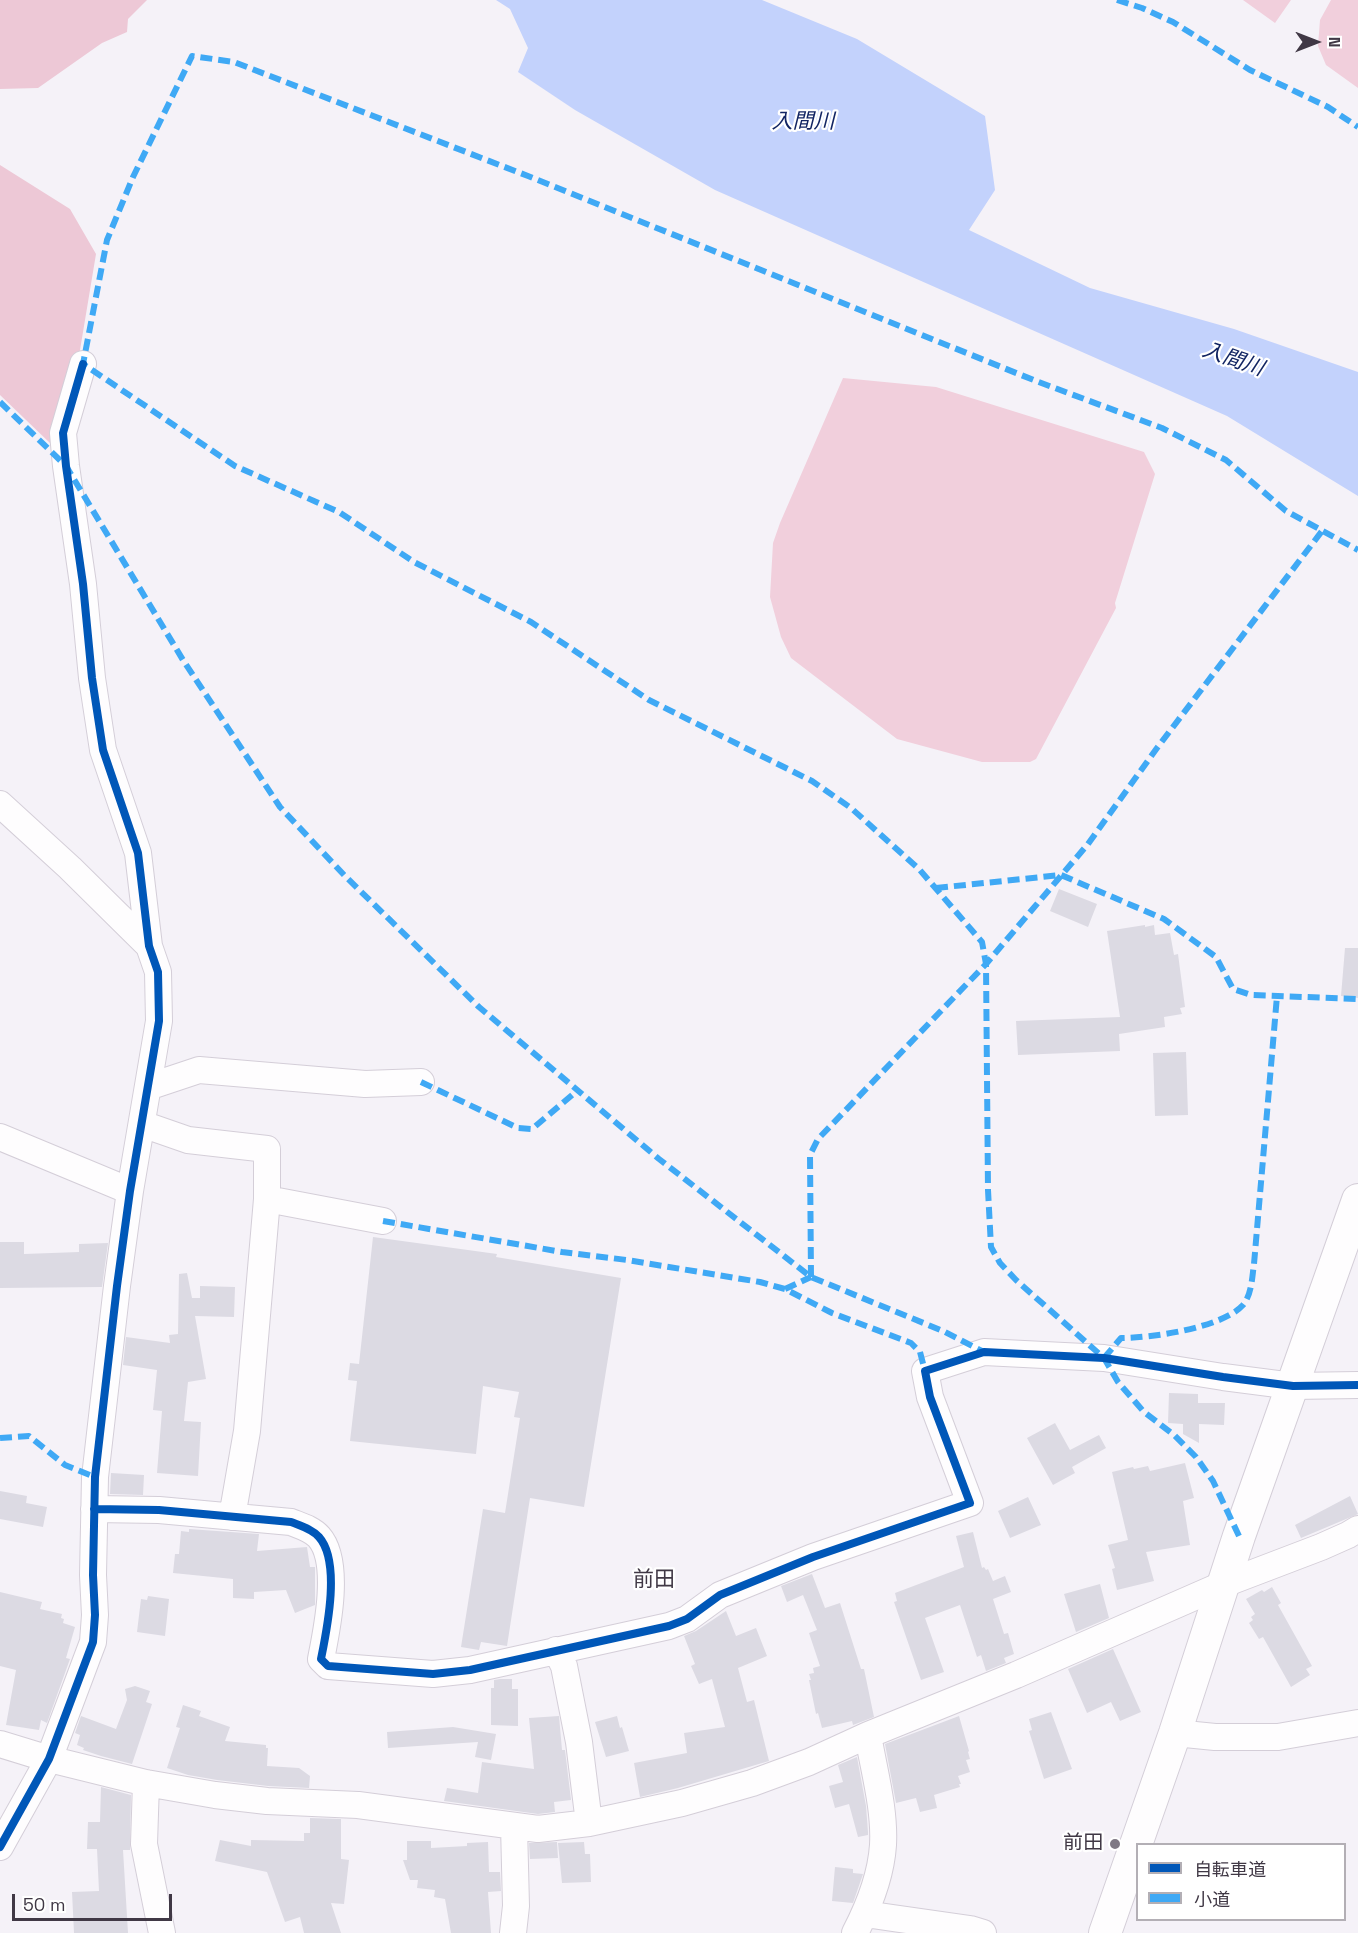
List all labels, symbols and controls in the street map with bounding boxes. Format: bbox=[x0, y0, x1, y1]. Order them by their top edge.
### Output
north arrow bbox=[1286, 12, 1346, 72]
text: N bbox=[1324, 37, 1345, 47]
water label: 入間川 bbox=[772, 109, 834, 135]
water label: 入間川 bbox=[1199, 338, 1267, 382]
district label: 前田 bbox=[633, 1567, 675, 1593]
place label: 前田 bbox=[1063, 1832, 1103, 1856]
marker: 前田 bbox=[1108, 1837, 1122, 1851]
legend bbox=[1136, 1843, 1346, 1921]
text: 自転車道 bbox=[1194, 1858, 1266, 1881]
scale bar bbox=[15, 1882, 176, 1920]
text: 小道 bbox=[1194, 1888, 1230, 1911]
text: 50 m bbox=[23, 1893, 65, 1916]

